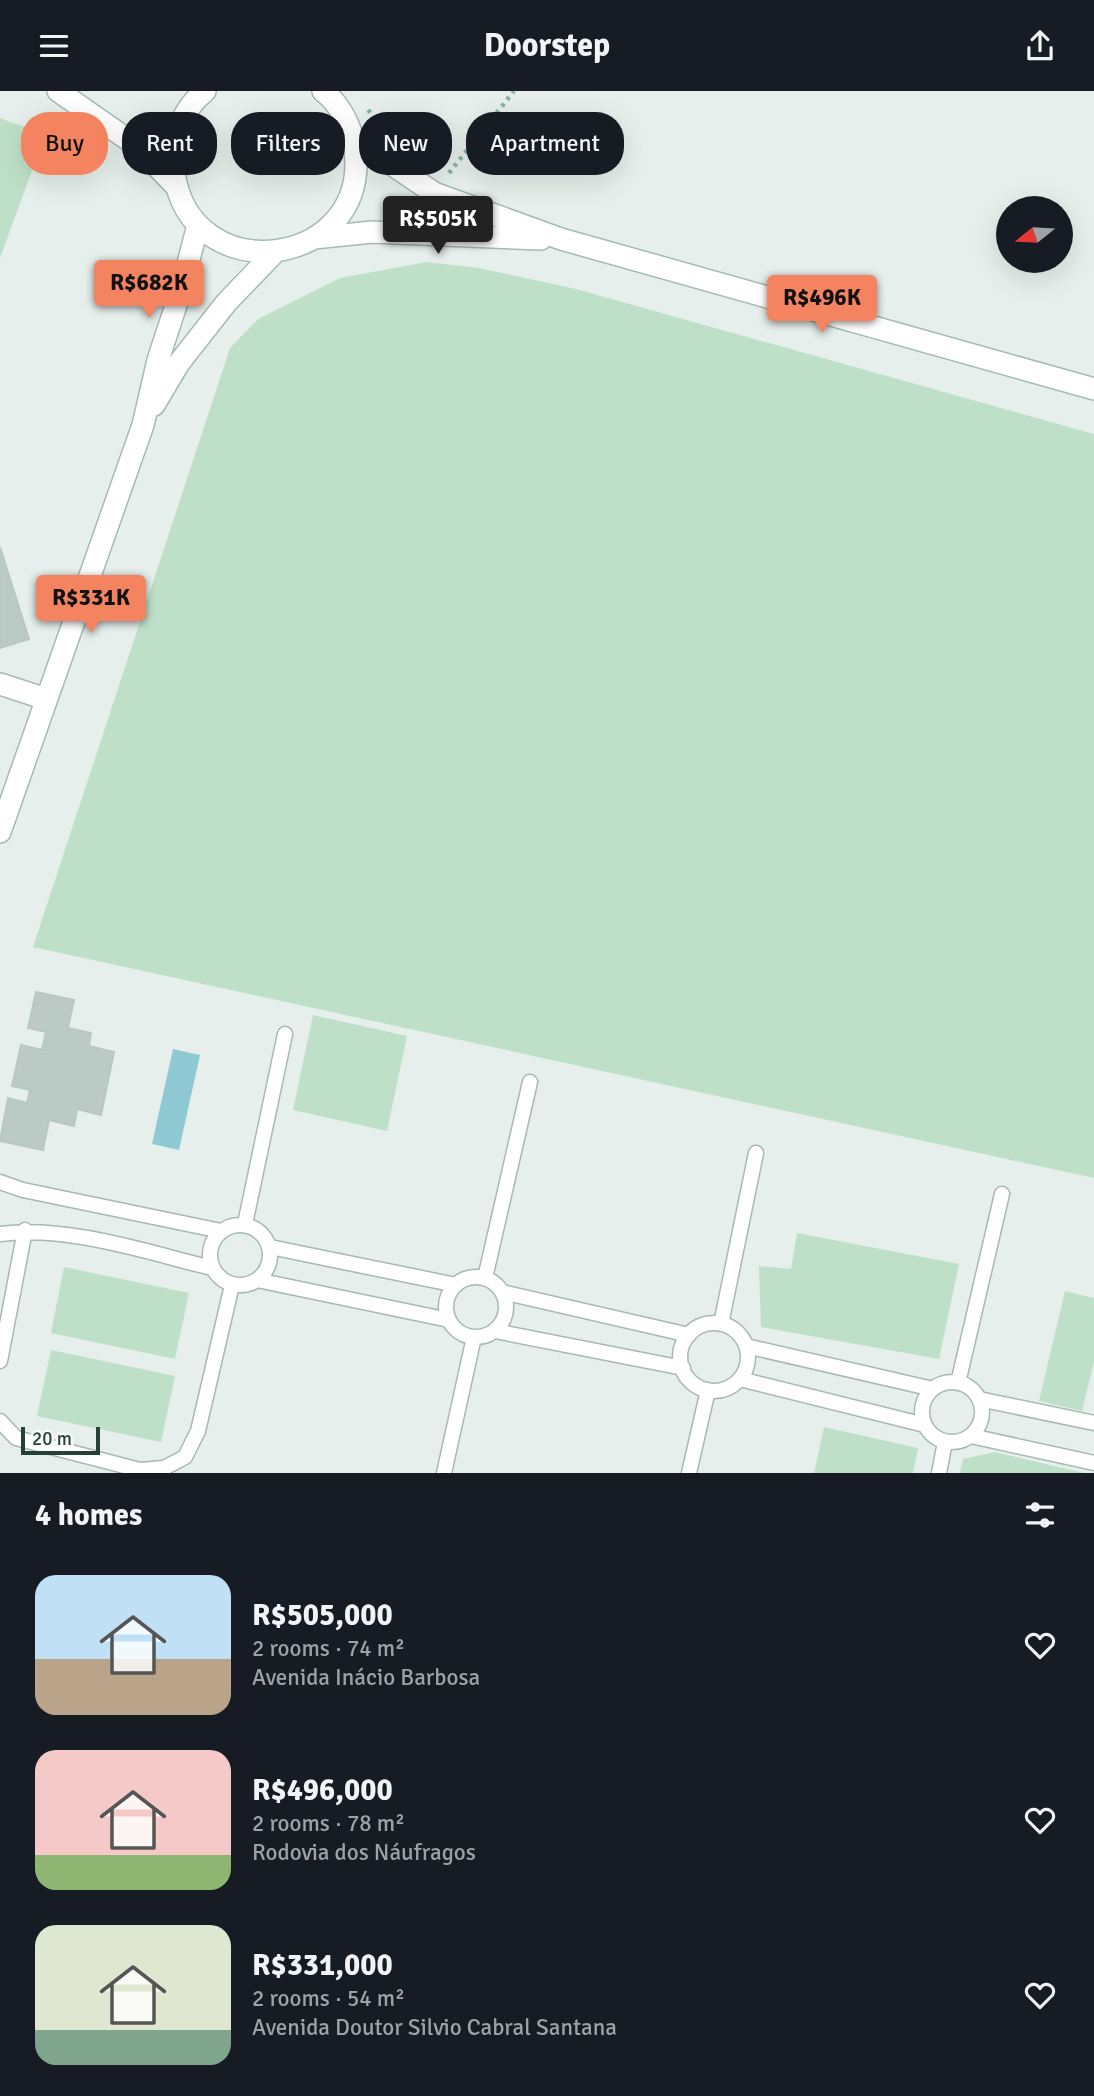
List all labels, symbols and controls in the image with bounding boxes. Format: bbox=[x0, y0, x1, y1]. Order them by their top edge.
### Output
text: Doorstep bbox=[484, 26, 610, 65]
icon: menu bbox=[35, 27, 73, 65]
icon: share bbox=[1021, 27, 1059, 65]
chip: Buy bbox=[21, 112, 108, 175]
chip: Rent bbox=[122, 112, 217, 175]
chip: Filters bbox=[231, 112, 345, 175]
chip: New bbox=[359, 112, 452, 175]
chip: Apartment bbox=[466, 112, 624, 175]
north arrow bbox=[996, 196, 1073, 273]
map controls bbox=[996, 196, 1073, 273]
pin: R$505K bbox=[381, 197, 495, 256]
text: R$505K bbox=[399, 204, 477, 233]
pin: R$682K bbox=[92, 261, 206, 320]
text: R$682K bbox=[110, 268, 188, 297]
pin: R$496K bbox=[765, 275, 879, 335]
text: R$496K bbox=[783, 283, 861, 312]
pin: R$331K bbox=[34, 575, 148, 635]
text: R$331K bbox=[52, 583, 130, 612]
scale bar bbox=[21, 1424, 100, 1456]
text: 20 m bbox=[32, 1427, 72, 1451]
icon: filters bbox=[1021, 1496, 1059, 1534]
text: 4 homes bbox=[35, 1497, 142, 1534]
text: R$505,000 bbox=[252, 1597, 393, 1634]
icon: home bbox=[91, 1603, 175, 1687]
icon: heart bbox=[1021, 1626, 1059, 1664]
text: 2 rooms · 74 m² bbox=[252, 1634, 405, 1663]
text: Avenida Inácio Barbosa bbox=[252, 1663, 480, 1692]
text: R$496,000 bbox=[252, 1772, 393, 1809]
icon: home bbox=[91, 1778, 175, 1862]
icon: heart bbox=[1021, 1801, 1059, 1839]
text: 2 rooms · 78 m² bbox=[252, 1809, 405, 1838]
text: Rodovia dos Náufragos bbox=[252, 1838, 476, 1867]
text: R$331,000 bbox=[252, 1947, 393, 1984]
icon: home bbox=[91, 1953, 175, 2037]
icon: heart bbox=[1021, 1976, 1059, 2014]
text: 2 rooms · 54 m² bbox=[252, 1984, 405, 2013]
text: Avenida Doutor Silvio Cabral Santana bbox=[252, 2013, 617, 2042]

